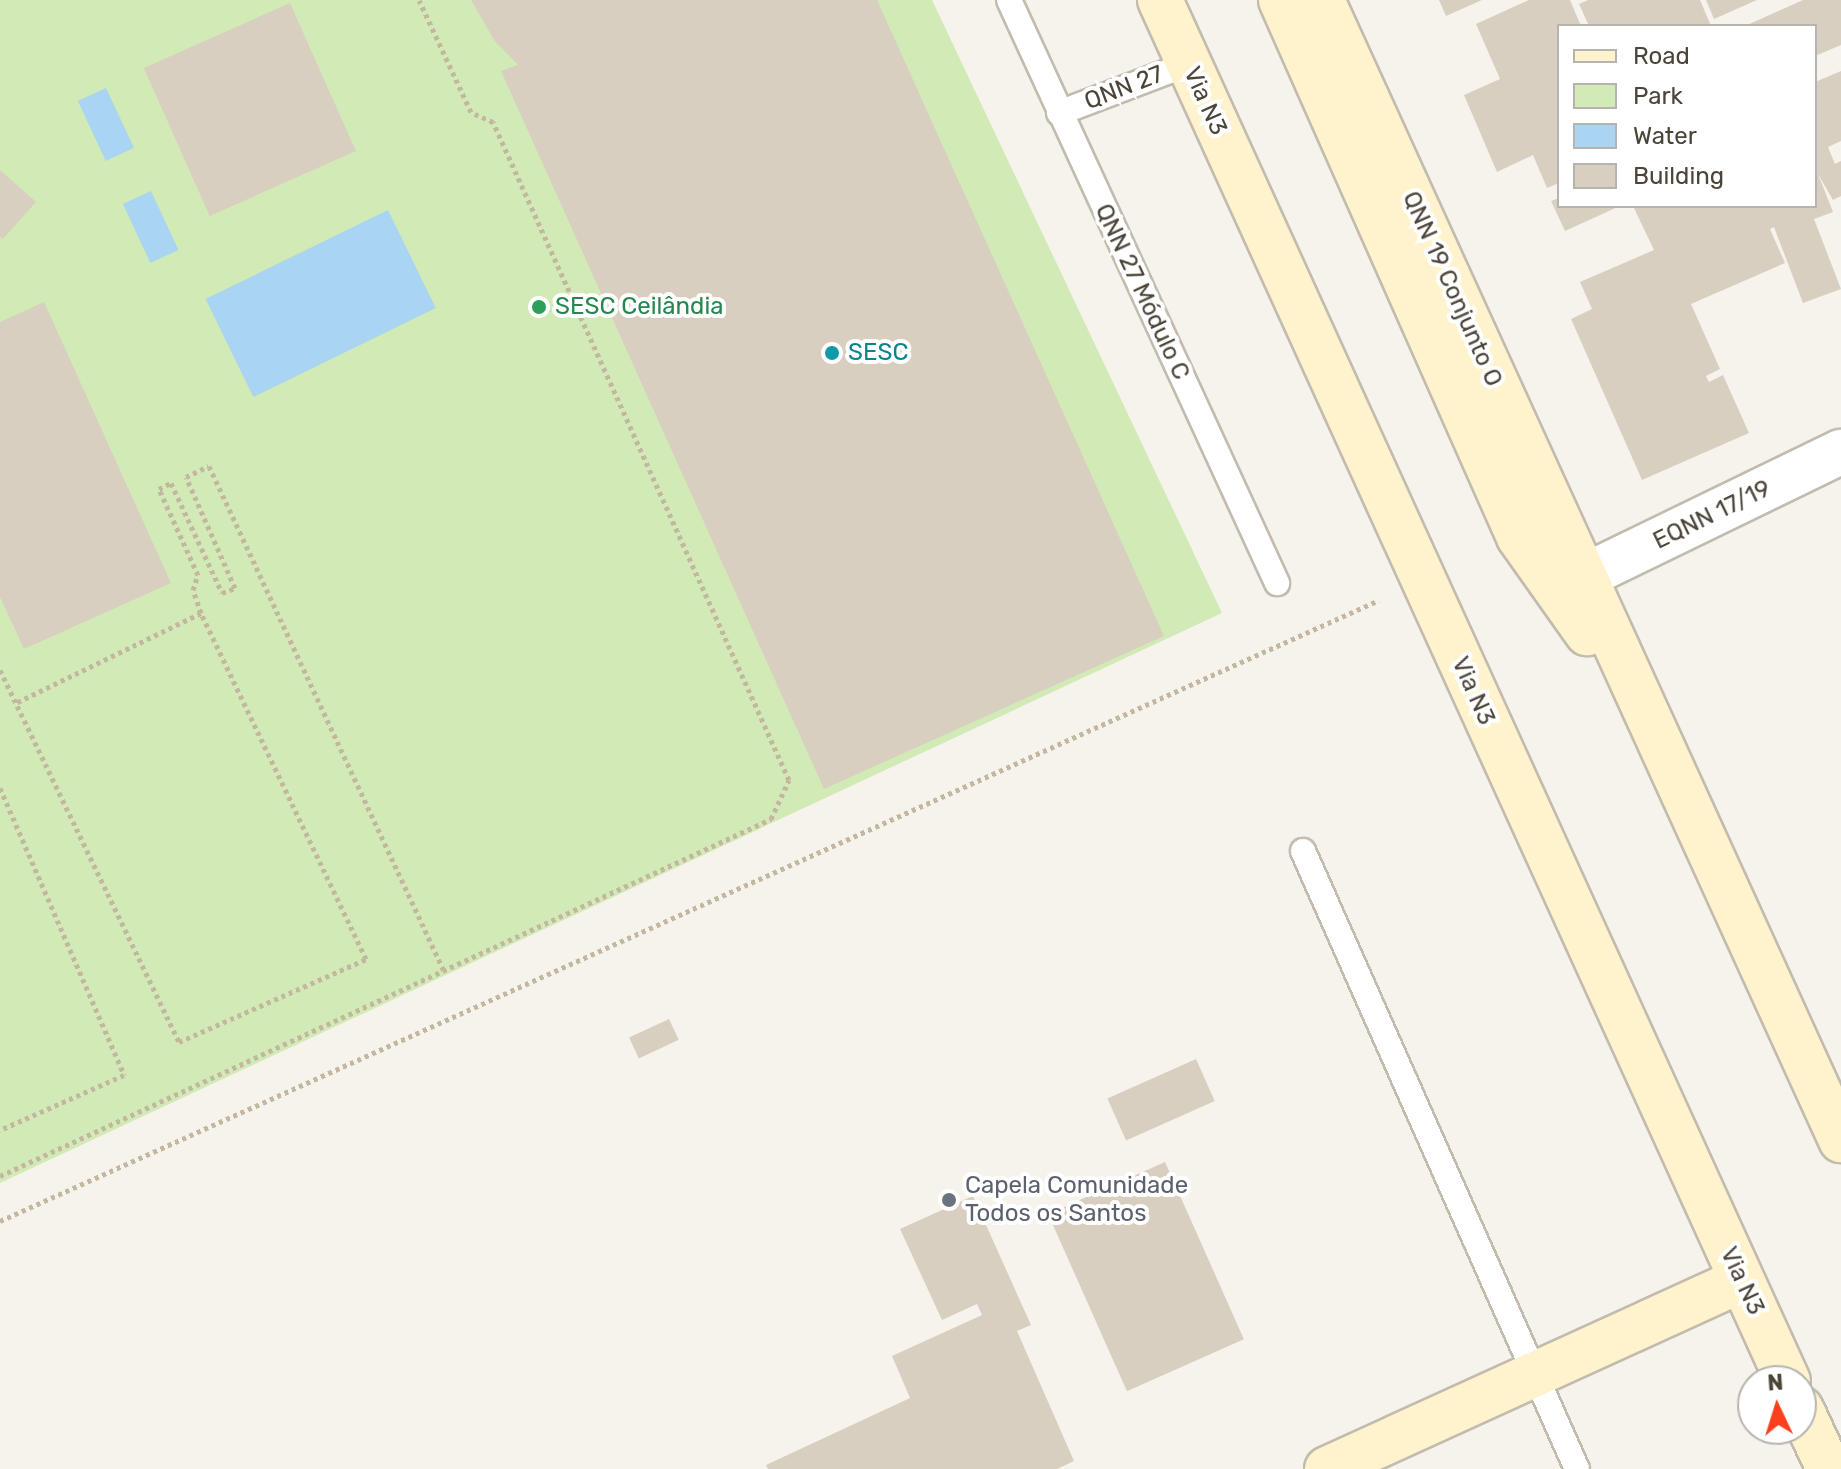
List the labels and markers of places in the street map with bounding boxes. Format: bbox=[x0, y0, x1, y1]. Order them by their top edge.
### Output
place label: SESC Ceilândia bbox=[555, 293, 723, 321]
marker: SESC Ceilândia bbox=[530, 298, 548, 316]
place label: SESC bbox=[848, 339, 908, 367]
marker: SESC bbox=[823, 344, 841, 362]
place label: Capela Comunidade Todos os Santos bbox=[965, 1172, 1188, 1228]
marker: Capela Comunidade Todos os Santos bbox=[940, 1191, 958, 1209]

